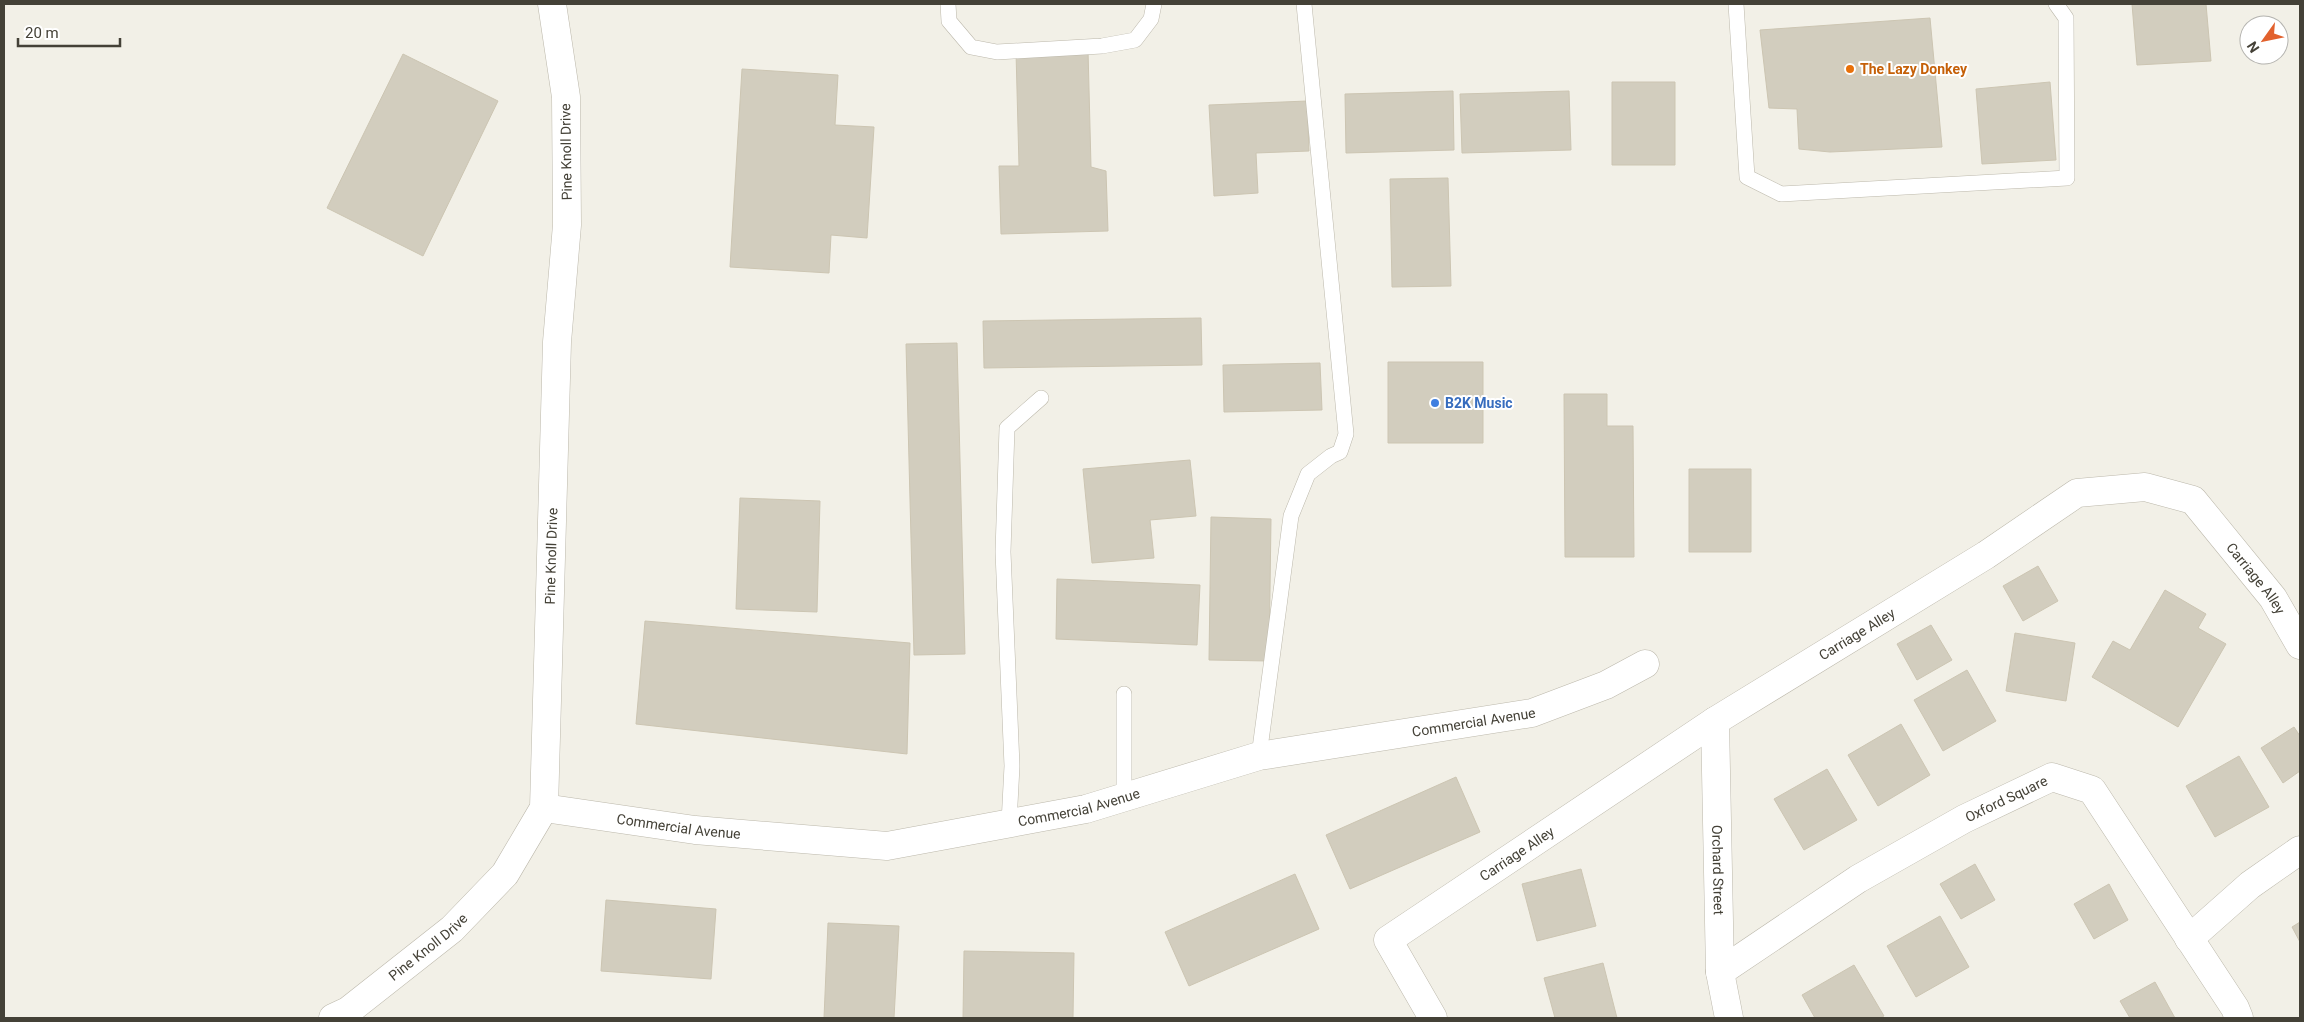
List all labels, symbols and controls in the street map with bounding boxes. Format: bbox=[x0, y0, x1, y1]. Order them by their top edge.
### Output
scale bar bbox=[18, 15, 120, 47]
north arrow bbox=[2239, 15, 2289, 65]
text: 20 m bbox=[25, 24, 59, 42]
text: N bbox=[2244, 39, 2263, 56]
place label: The Lazy Donkey bbox=[1860, 61, 1968, 77]
marker: The Lazy Donkey bbox=[1844, 63, 1856, 75]
street label: Pine Knoll Drive bbox=[557, 103, 575, 201]
place label: B2K Music bbox=[1445, 395, 1513, 411]
marker: B2K Music bbox=[1429, 397, 1441, 409]
street label: Pine Knoll Drive bbox=[542, 507, 560, 605]
street label: Carriage Alley bbox=[2223, 539, 2289, 617]
street label: Carriage Alley bbox=[1816, 605, 1898, 663]
street label: Commercial Avenue bbox=[1411, 705, 1537, 740]
street label: Oxford Square bbox=[1963, 772, 2050, 825]
street label: Commercial Avenue bbox=[1017, 785, 1142, 829]
street label: Commercial Avenue bbox=[616, 811, 741, 842]
street label: Carriage Alley bbox=[1477, 823, 1557, 884]
street label: Orchard Street bbox=[1709, 825, 1727, 916]
street label: Pine Knoll Drive bbox=[385, 910, 471, 984]

